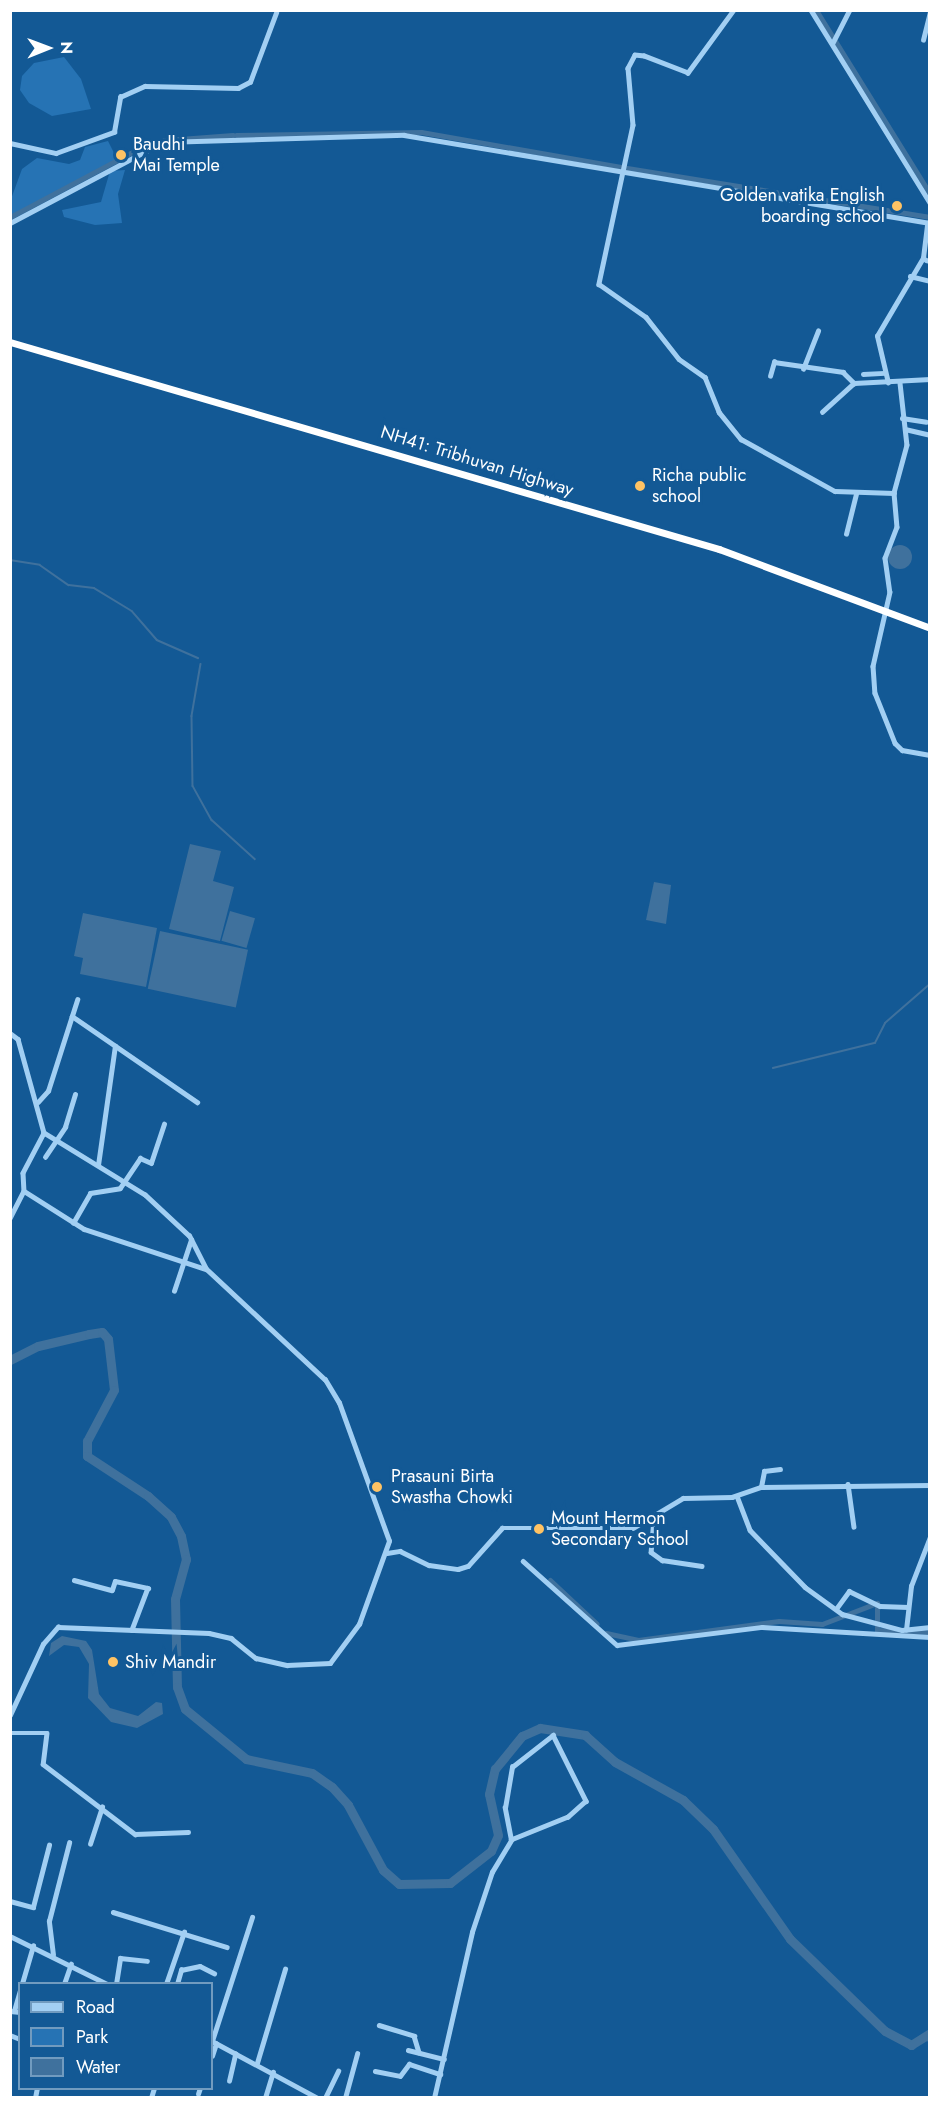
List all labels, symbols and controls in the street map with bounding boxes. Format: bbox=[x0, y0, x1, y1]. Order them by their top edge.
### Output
north arrow bbox=[18, 18, 78, 78]
text: N bbox=[55, 41, 78, 54]
place label: Baudhi Mai Temple bbox=[133, 134, 220, 176]
marker: Baudhi Mai Temple bbox=[114, 148, 128, 162]
place label: Golden vatika English boarding school bbox=[720, 185, 885, 228]
marker: Golden vatika English boarding school bbox=[890, 199, 904, 213]
street label: NH41: Tribhuvan Highway bbox=[378, 421, 576, 501]
place label: Richa public school bbox=[652, 465, 746, 508]
marker: Richa public school bbox=[633, 479, 647, 493]
place label: Prasauni Birta Swastha Chowki bbox=[391, 1466, 513, 1508]
marker: Prasauni Birta Swastha Chowki bbox=[368, 1478, 386, 1496]
place label: Mount Hermon Secondary School bbox=[551, 1508, 689, 1550]
marker: Mount Hermon Secondary School bbox=[532, 1522, 546, 1536]
place label: Shiv Mandir bbox=[125, 1651, 216, 1673]
marker: Shiv Mandir bbox=[106, 1655, 120, 1669]
legend bbox=[18, 1982, 213, 2090]
text: Road bbox=[76, 1994, 115, 2020]
text: Park bbox=[76, 2024, 108, 2050]
text: Water bbox=[76, 2054, 120, 2080]

